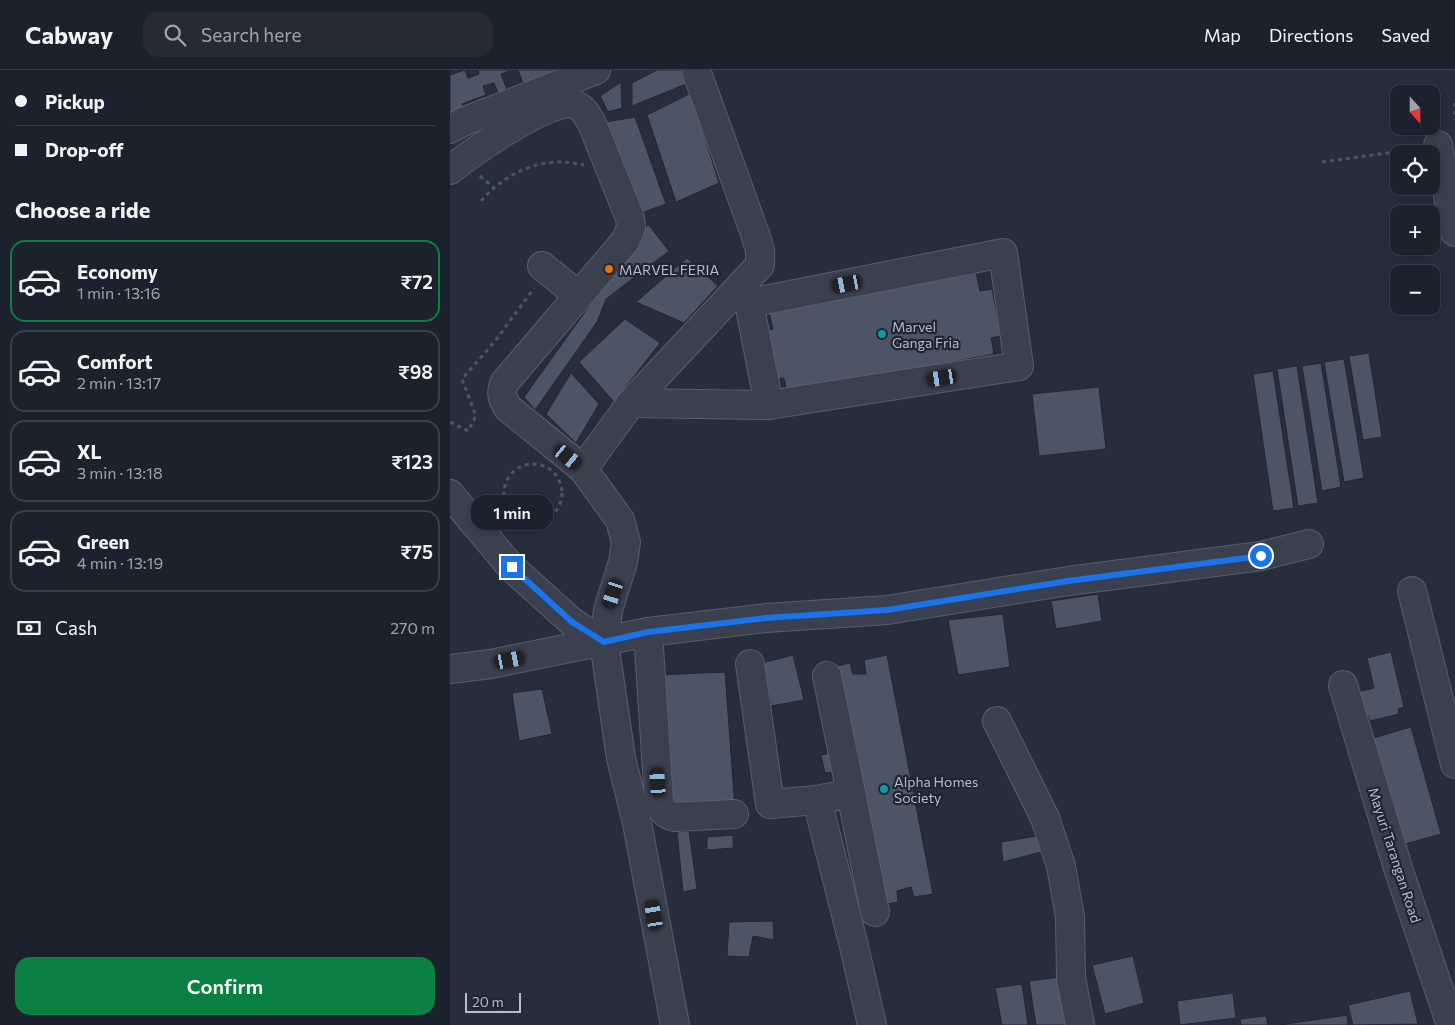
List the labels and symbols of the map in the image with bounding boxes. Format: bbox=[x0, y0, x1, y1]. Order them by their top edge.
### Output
north arrow bbox=[1390, 85, 1440, 135]
place label: MARVEL FERIA bbox=[619, 261, 719, 278]
marker: MARVEL FERIA bbox=[603, 263, 615, 275]
car bbox=[830, 274, 863, 294]
place label: Marvel Ganga Fria bbox=[892, 318, 959, 351]
marker: Marvel Ganga Fria bbox=[876, 328, 888, 340]
car bbox=[926, 368, 957, 388]
car bbox=[551, 442, 584, 472]
callout: 1 min bbox=[471, 494, 553, 530]
route start bbox=[1250, 545, 1272, 567]
route end bbox=[501, 556, 523, 578]
car bbox=[601, 577, 624, 611]
car bbox=[493, 650, 526, 670]
car bbox=[649, 767, 666, 797]
place label: Alpha Homes Society bbox=[894, 773, 978, 806]
marker: Alpha Homes Society bbox=[878, 783, 890, 795]
street label: Mayuri Tarangan Road bbox=[1365, 785, 1425, 925]
car bbox=[644, 899, 663, 931]
scale bar bbox=[465, 990, 521, 1013]

